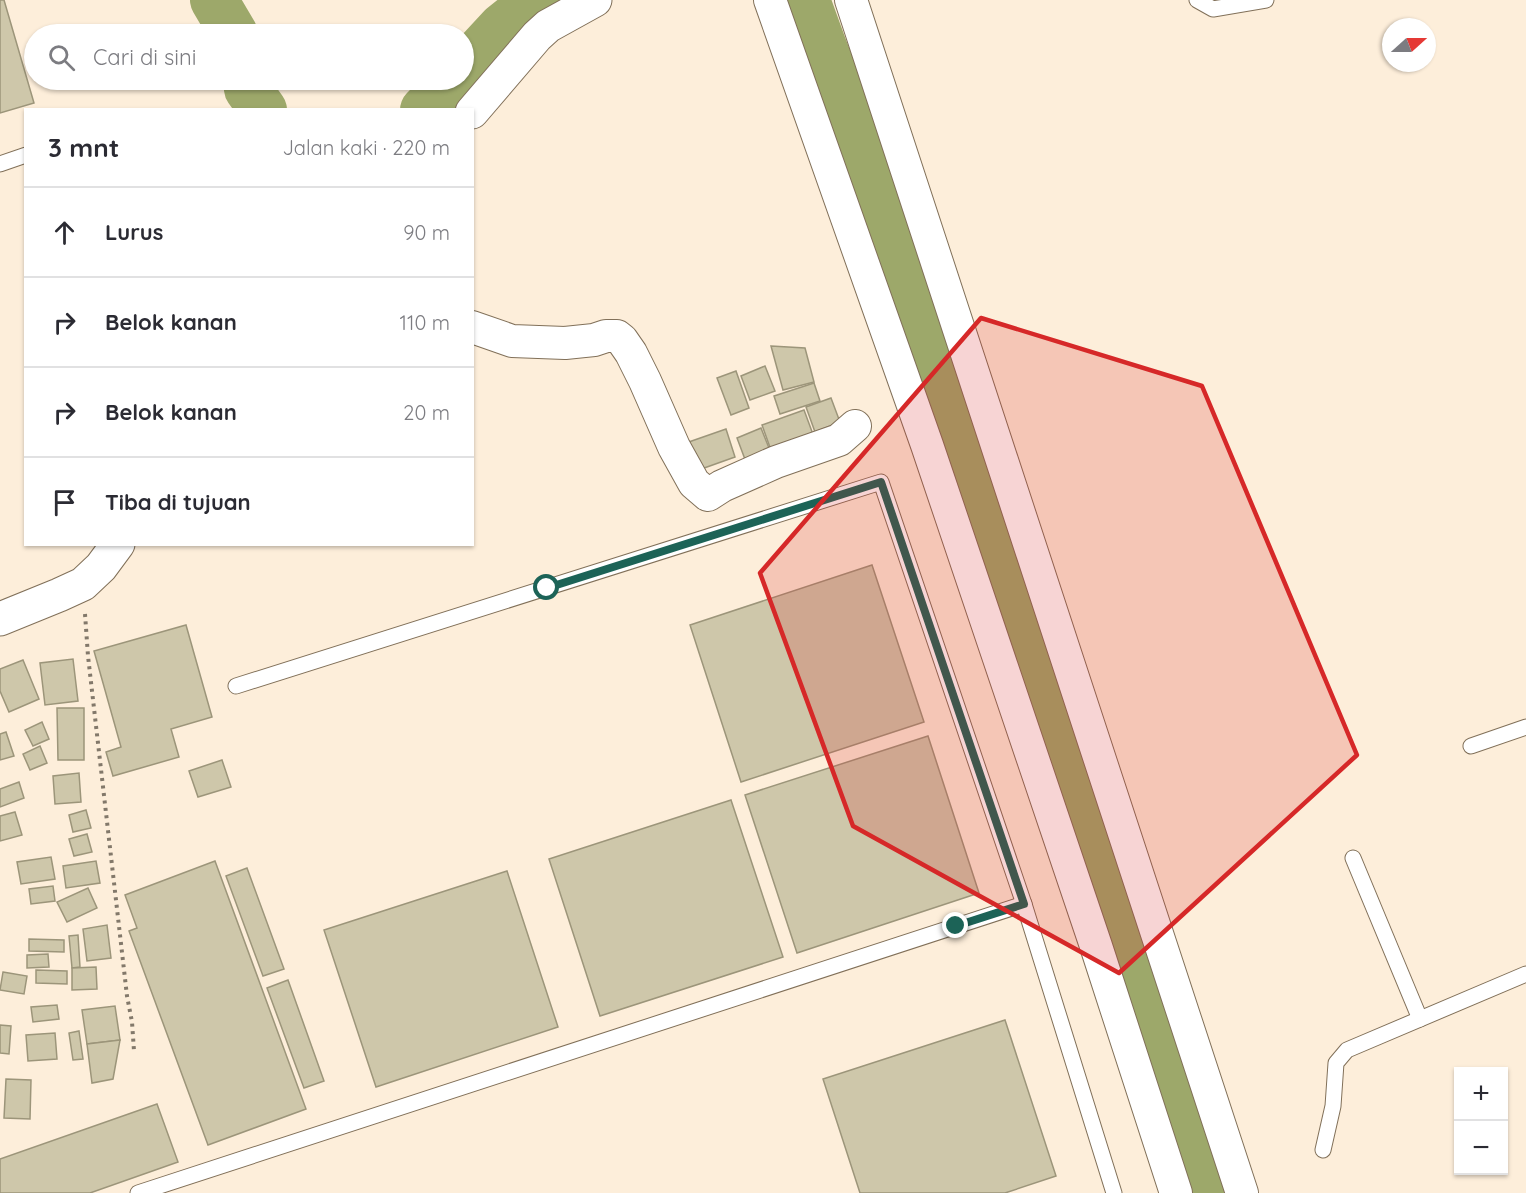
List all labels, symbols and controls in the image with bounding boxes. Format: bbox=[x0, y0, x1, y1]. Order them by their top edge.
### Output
north arrow bbox=[1382, 18, 1436, 72]
search box bbox=[24, 24, 474, 90]
icon: search bbox=[45, 41, 78, 74]
text: Cari di sini bbox=[93, 43, 196, 71]
text: 3 mnt bbox=[48, 131, 119, 164]
text: Jalan kaki · 220 m bbox=[282, 135, 450, 160]
icon: ahead bbox=[48, 216, 81, 249]
text: Lurus bbox=[105, 218, 163, 246]
text: 90 m bbox=[403, 220, 450, 245]
icon: right bbox=[48, 306, 81, 339]
text: Belok kanan bbox=[105, 308, 237, 336]
text: 110 m bbox=[400, 310, 450, 335]
icon: right bbox=[48, 396, 81, 429]
text: Belok kanan bbox=[105, 398, 237, 426]
text: 20 m bbox=[403, 400, 450, 425]
icon: arrive bbox=[48, 486, 81, 519]
text: Tiba di tujuan bbox=[105, 488, 251, 516]
route start bbox=[533, 574, 559, 600]
route end bbox=[942, 912, 968, 938]
map controls bbox=[1454, 1067, 1508, 1175]
button: + bbox=[1454, 1067, 1508, 1121]
button: − bbox=[1454, 1121, 1508, 1175]

